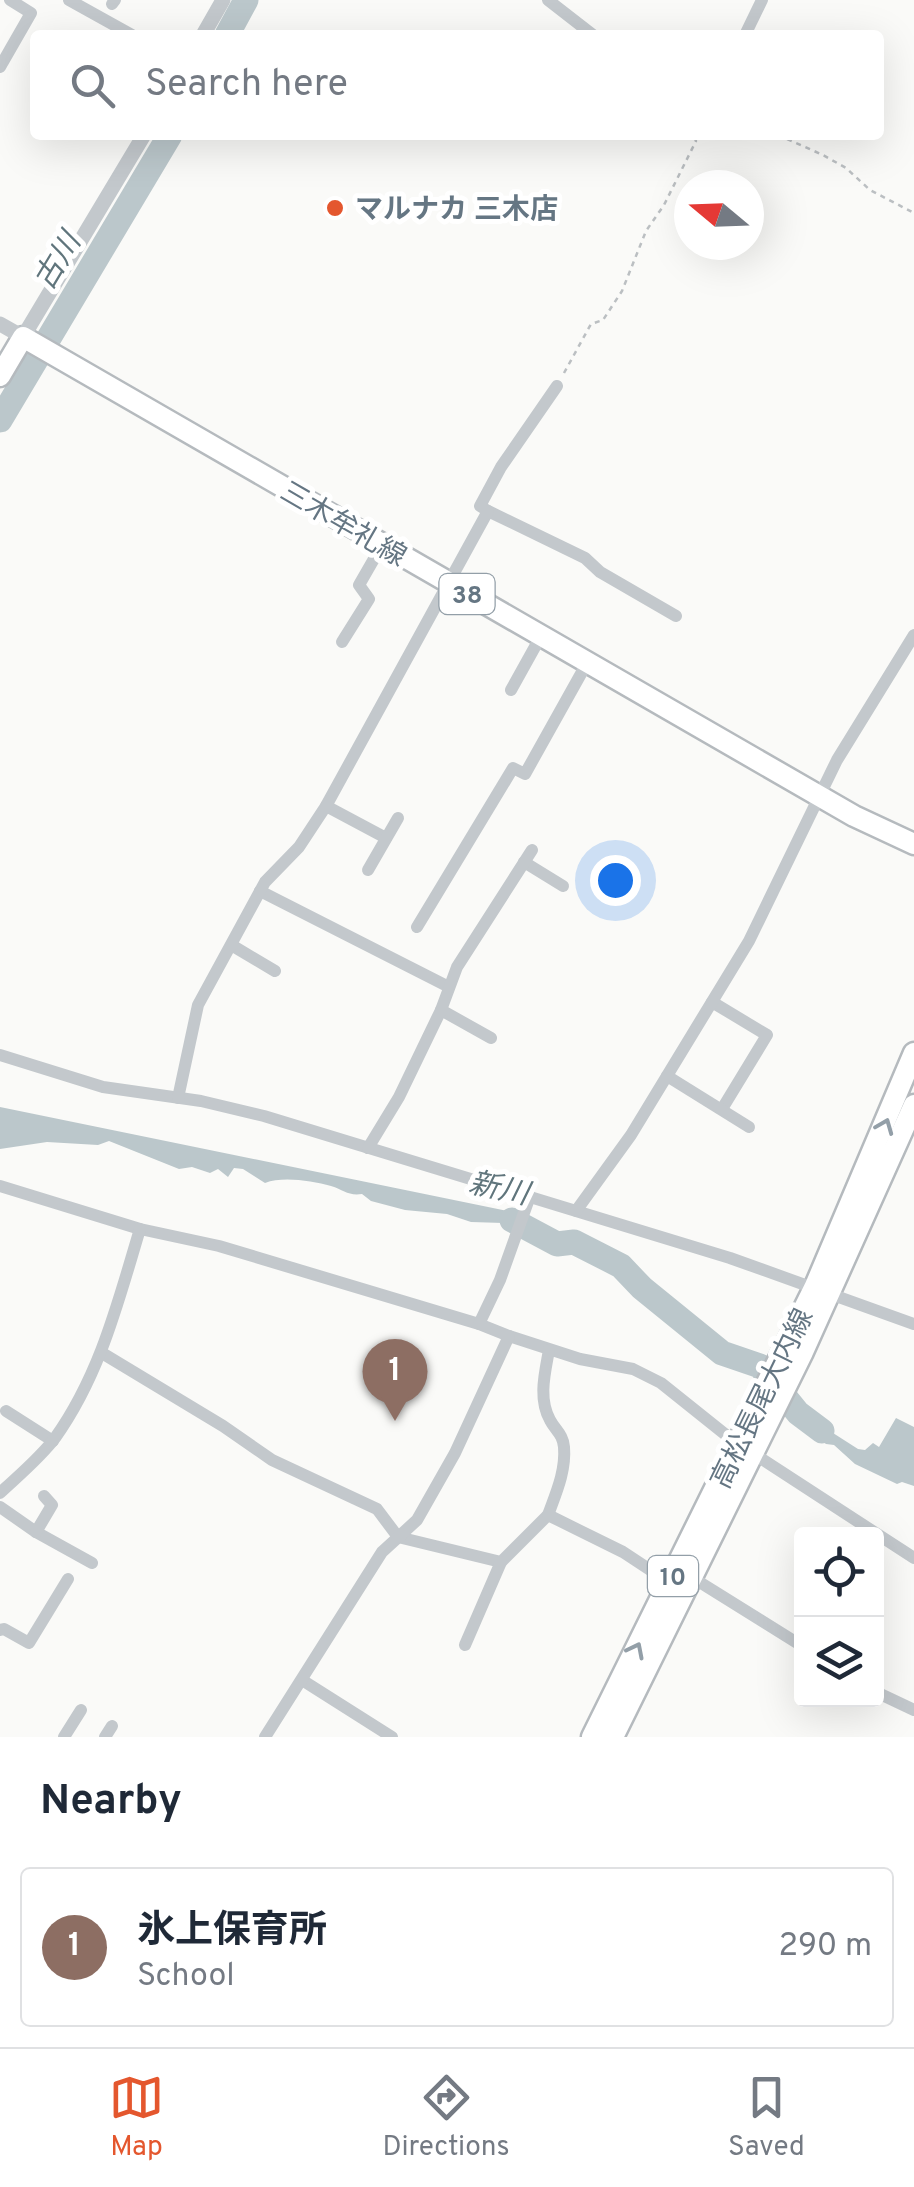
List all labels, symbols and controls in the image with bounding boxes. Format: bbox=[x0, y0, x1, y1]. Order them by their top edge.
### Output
search box bbox=[30, 30, 884, 140]
icon: search bbox=[65, 58, 120, 113]
text: Search here bbox=[145, 61, 348, 110]
north arrow bbox=[674, 170, 764, 260]
place label: マルナカ 三木店 bbox=[355, 193, 558, 229]
marker: マルナカ 三木店 bbox=[324, 197, 346, 219]
water label: 古川 bbox=[28, 224, 92, 298]
street label: 三木牟礼線 bbox=[273, 475, 412, 576]
road number: 38 bbox=[440, 574, 494, 614]
your location bbox=[590, 855, 641, 906]
one-way arrow bbox=[873, 1119, 893, 1137]
water label: 新川 bbox=[465, 1166, 535, 1215]
street label: 高松長尾大内線 bbox=[705, 1303, 823, 1495]
pin: 1 bbox=[362, 1338, 428, 1421]
map controls bbox=[794, 1527, 884, 1707]
button: locate bbox=[794, 1527, 884, 1617]
road number: 10 bbox=[648, 1556, 698, 1596]
button: layers bbox=[794, 1617, 884, 1707]
one-way arrow bbox=[624, 1642, 644, 1660]
text: Nearby bbox=[40, 1776, 182, 1829]
text: 氷上保育所 bbox=[137, 1908, 327, 1957]
text: 1 bbox=[68, 1927, 81, 1967]
text: 290 m bbox=[778, 1927, 872, 1967]
text: School bbox=[137, 1957, 235, 1997]
tab: Map bbox=[109, 2070, 164, 2166]
tab: Directions bbox=[382, 2070, 510, 2166]
tab: Saved bbox=[728, 2070, 805, 2166]

